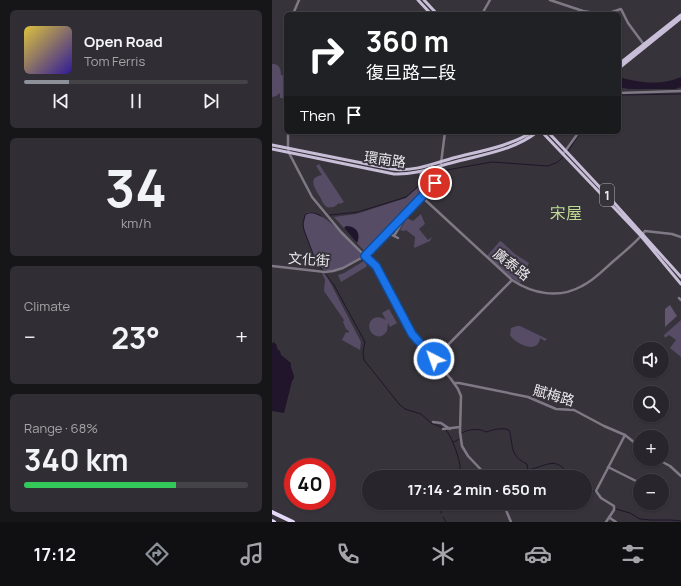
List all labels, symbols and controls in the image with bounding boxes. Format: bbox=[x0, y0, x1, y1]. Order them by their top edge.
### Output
text: 360 m bbox=[366, 22, 449, 60]
icon: right bbox=[300, 28, 352, 80]
text: Open Road bbox=[84, 31, 163, 52]
text: Tom Ferris bbox=[84, 52, 145, 70]
text: 復旦路二段 bbox=[366, 60, 456, 84]
icon: previous bbox=[50, 90, 72, 112]
icon: pause bbox=[125, 90, 147, 112]
icon: next bbox=[200, 90, 222, 112]
icon: arrive bbox=[343, 104, 365, 126]
text: Then bbox=[300, 105, 335, 126]
street label: 環南路 bbox=[363, 147, 407, 171]
text: 34 bbox=[105, 152, 167, 223]
pin bbox=[418, 166, 452, 200]
icon: arrive bbox=[424, 172, 446, 194]
road number: 1 bbox=[600, 184, 614, 206]
district label: 宋屋 bbox=[550, 202, 582, 224]
text: km/h bbox=[121, 214, 151, 232]
street label: 廣泰路 bbox=[490, 244, 534, 284]
street label: 文化街 bbox=[287, 248, 331, 270]
text: Climate bbox=[24, 297, 70, 315]
text: 23° bbox=[111, 317, 160, 358]
text: − bbox=[24, 322, 36, 352]
text: + bbox=[235, 322, 248, 352]
position arrow bbox=[413, 338, 455, 380]
map controls bbox=[633, 342, 669, 510]
button: sound bbox=[633, 342, 669, 378]
street label: 賦梅路 bbox=[531, 380, 577, 410]
button: search bbox=[633, 386, 669, 422]
text: Range · 68% bbox=[24, 419, 98, 437]
button: + bbox=[633, 430, 669, 466]
text: 340 km bbox=[24, 439, 129, 480]
speed limit sign: 40 bbox=[284, 458, 336, 510]
button: − bbox=[633, 474, 669, 510]
text: 17:14 · 2 min · 650 m bbox=[408, 479, 546, 500]
icon: directions bbox=[143, 540, 171, 568]
icon: music bbox=[238, 540, 266, 568]
icon: phone bbox=[334, 540, 362, 568]
icon: climate bbox=[429, 540, 457, 568]
icon: car bbox=[524, 540, 552, 568]
icon: filters bbox=[619, 540, 647, 568]
text: 17:12 bbox=[34, 542, 76, 566]

